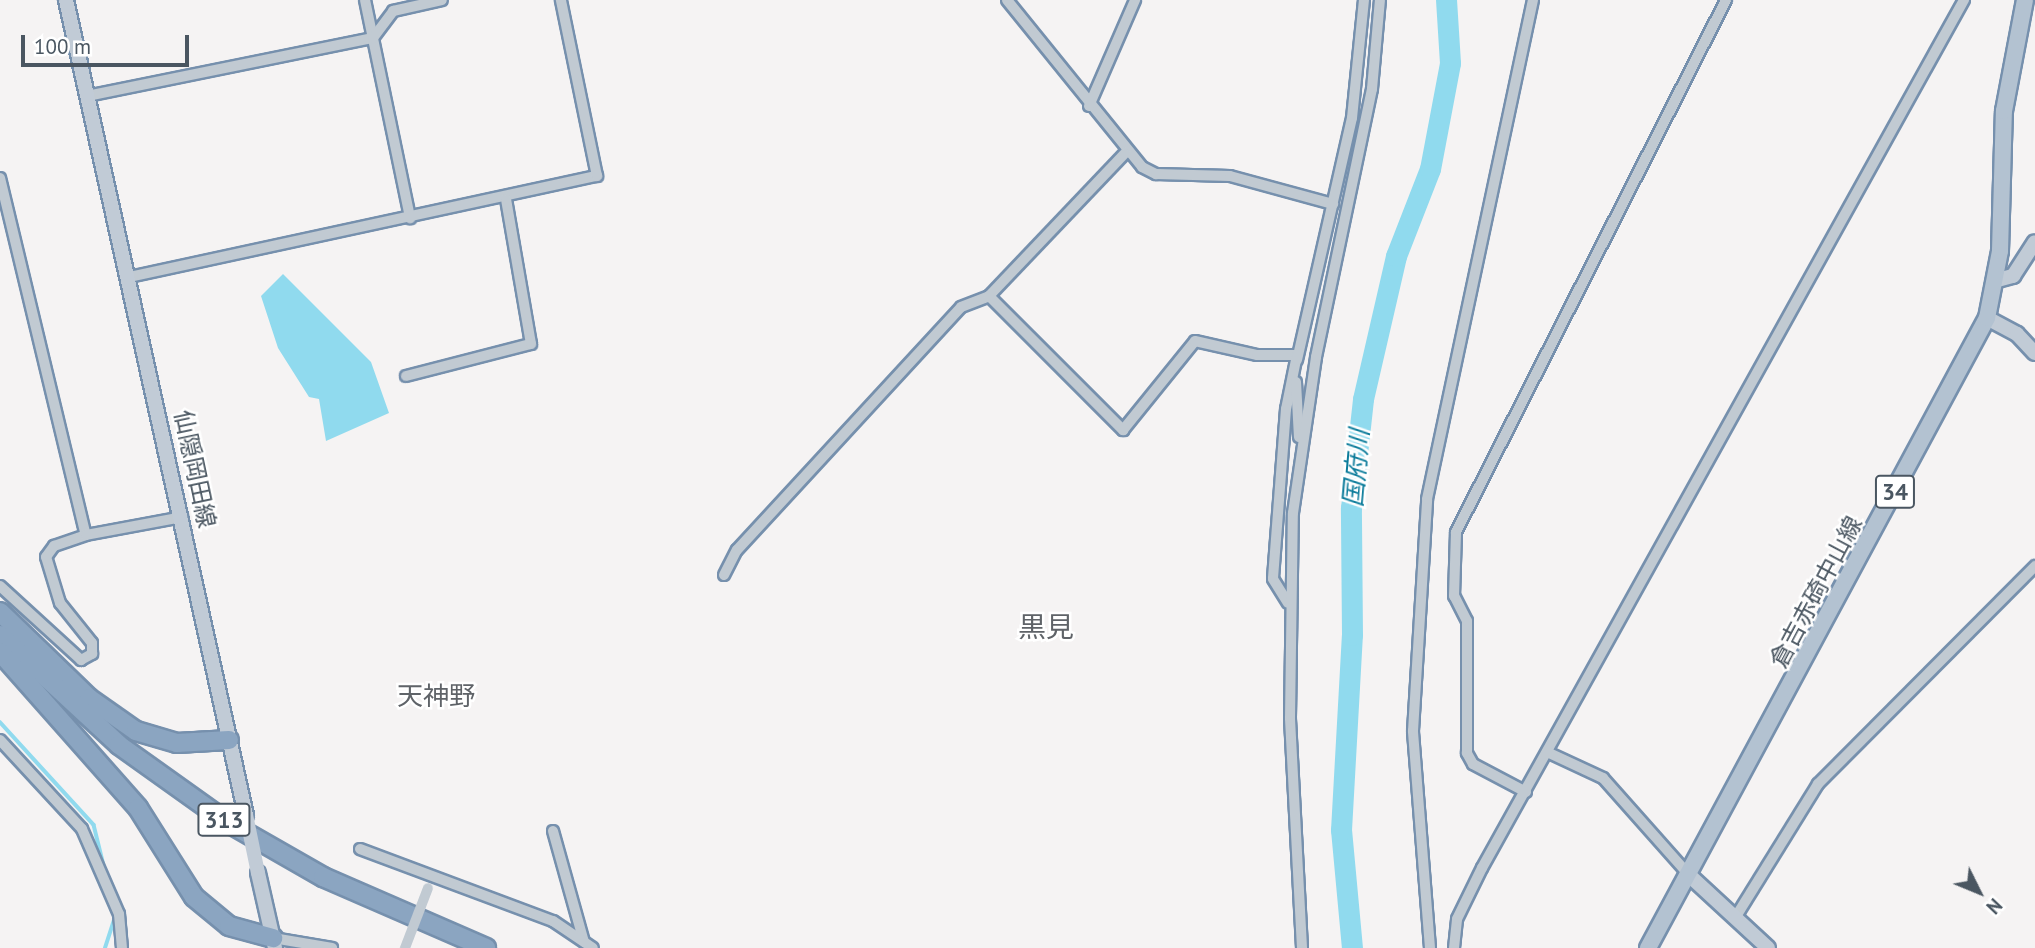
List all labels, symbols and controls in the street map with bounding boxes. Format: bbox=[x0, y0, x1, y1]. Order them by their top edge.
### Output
scale bar bbox=[24, 21, 192, 65]
text: 100 m bbox=[34, 33, 91, 60]
street label: 仙隠岡田線 bbox=[168, 407, 222, 531]
water label: 国府川 bbox=[1337, 428, 1375, 508]
road number: 34 bbox=[1874, 472, 1916, 512]
street label: 倉吉赤碕中山線 bbox=[1764, 511, 1868, 673]
district label: 黒見 bbox=[1018, 610, 1074, 644]
district label: 天神野 bbox=[397, 680, 475, 712]
road number: 313 bbox=[196, 800, 252, 840]
north arrow bbox=[1944, 857, 2014, 927]
text: N bbox=[1981, 894, 2007, 919]

